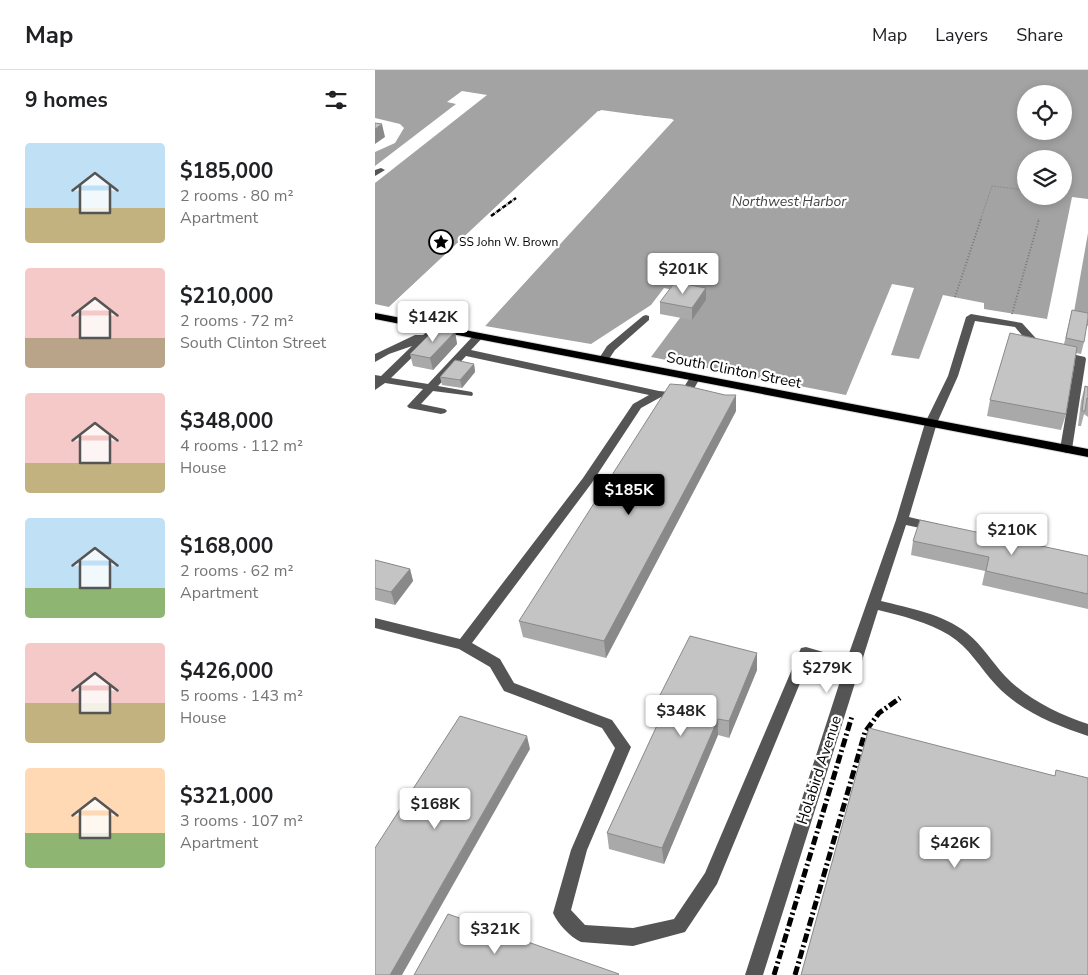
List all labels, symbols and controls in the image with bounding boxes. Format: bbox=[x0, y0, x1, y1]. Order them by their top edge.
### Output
text: Map bbox=[25, 19, 73, 51]
text: Map bbox=[872, 23, 907, 47]
text: Layers bbox=[935, 23, 988, 47]
text: Share bbox=[1016, 23, 1063, 47]
map controls bbox=[1017, 85, 1072, 205]
button: locate bbox=[1017, 85, 1072, 140]
text: 9 homes bbox=[25, 86, 108, 114]
icon: filters bbox=[322, 86, 350, 114]
button: layers bbox=[1017, 150, 1072, 205]
text: $185,000 bbox=[180, 157, 273, 185]
icon: home bbox=[65, 163, 125, 223]
text: 2 rooms · 80 m² bbox=[180, 185, 293, 207]
water label: Northwest Harbor bbox=[732, 192, 847, 211]
text: Apartment bbox=[180, 207, 258, 229]
place icon: SS John W. Brown bbox=[428, 229, 454, 255]
place label: SS John W. Brown bbox=[459, 234, 558, 250]
pin: $201K bbox=[648, 252, 718, 295]
text: $201K bbox=[658, 258, 708, 280]
text: $210,000 bbox=[180, 282, 273, 310]
icon: home bbox=[65, 288, 125, 348]
pin: $142K bbox=[398, 300, 468, 343]
text: $142K bbox=[408, 306, 458, 328]
text: 2 rooms · 72 m² bbox=[180, 310, 293, 332]
text: South Clinton Street bbox=[180, 332, 326, 354]
street label: South Clinton Street bbox=[665, 347, 804, 393]
text: $348,000 bbox=[180, 407, 273, 435]
icon: home bbox=[65, 413, 125, 473]
text: 4 rooms · 112 m² bbox=[180, 435, 303, 457]
text: House bbox=[180, 457, 226, 479]
pin: $185K bbox=[594, 474, 664, 516]
text: $185K bbox=[604, 479, 654, 501]
pin: $210K bbox=[977, 514, 1047, 556]
text: $210K bbox=[987, 519, 1037, 541]
text: $168,000 bbox=[180, 532, 273, 560]
icon: home bbox=[65, 538, 125, 598]
text: 2 rooms · 62 m² bbox=[180, 560, 293, 582]
text: Apartment bbox=[180, 582, 258, 604]
pin: $279K bbox=[792, 652, 862, 694]
text: $426,000 bbox=[180, 657, 273, 685]
text: $279K bbox=[802, 657, 852, 679]
icon: home bbox=[65, 663, 125, 723]
text: 5 rooms · 143 m² bbox=[180, 685, 303, 707]
pin: $348K bbox=[646, 694, 716, 737]
text: $348K bbox=[656, 700, 706, 722]
text: House bbox=[180, 707, 226, 729]
street label: Holabird Avenue bbox=[792, 713, 846, 827]
text: $321,000 bbox=[180, 782, 273, 810]
icon: home bbox=[65, 788, 125, 848]
pin: $168K bbox=[400, 788, 470, 830]
text: $168K bbox=[410, 793, 460, 815]
text: 3 rooms · 107 m² bbox=[180, 810, 303, 832]
pin: $426K bbox=[920, 826, 990, 869]
text: Apartment bbox=[180, 832, 258, 854]
text: $426K bbox=[930, 832, 980, 854]
pin: $321K bbox=[460, 912, 530, 955]
text: $321K bbox=[470, 918, 520, 940]

